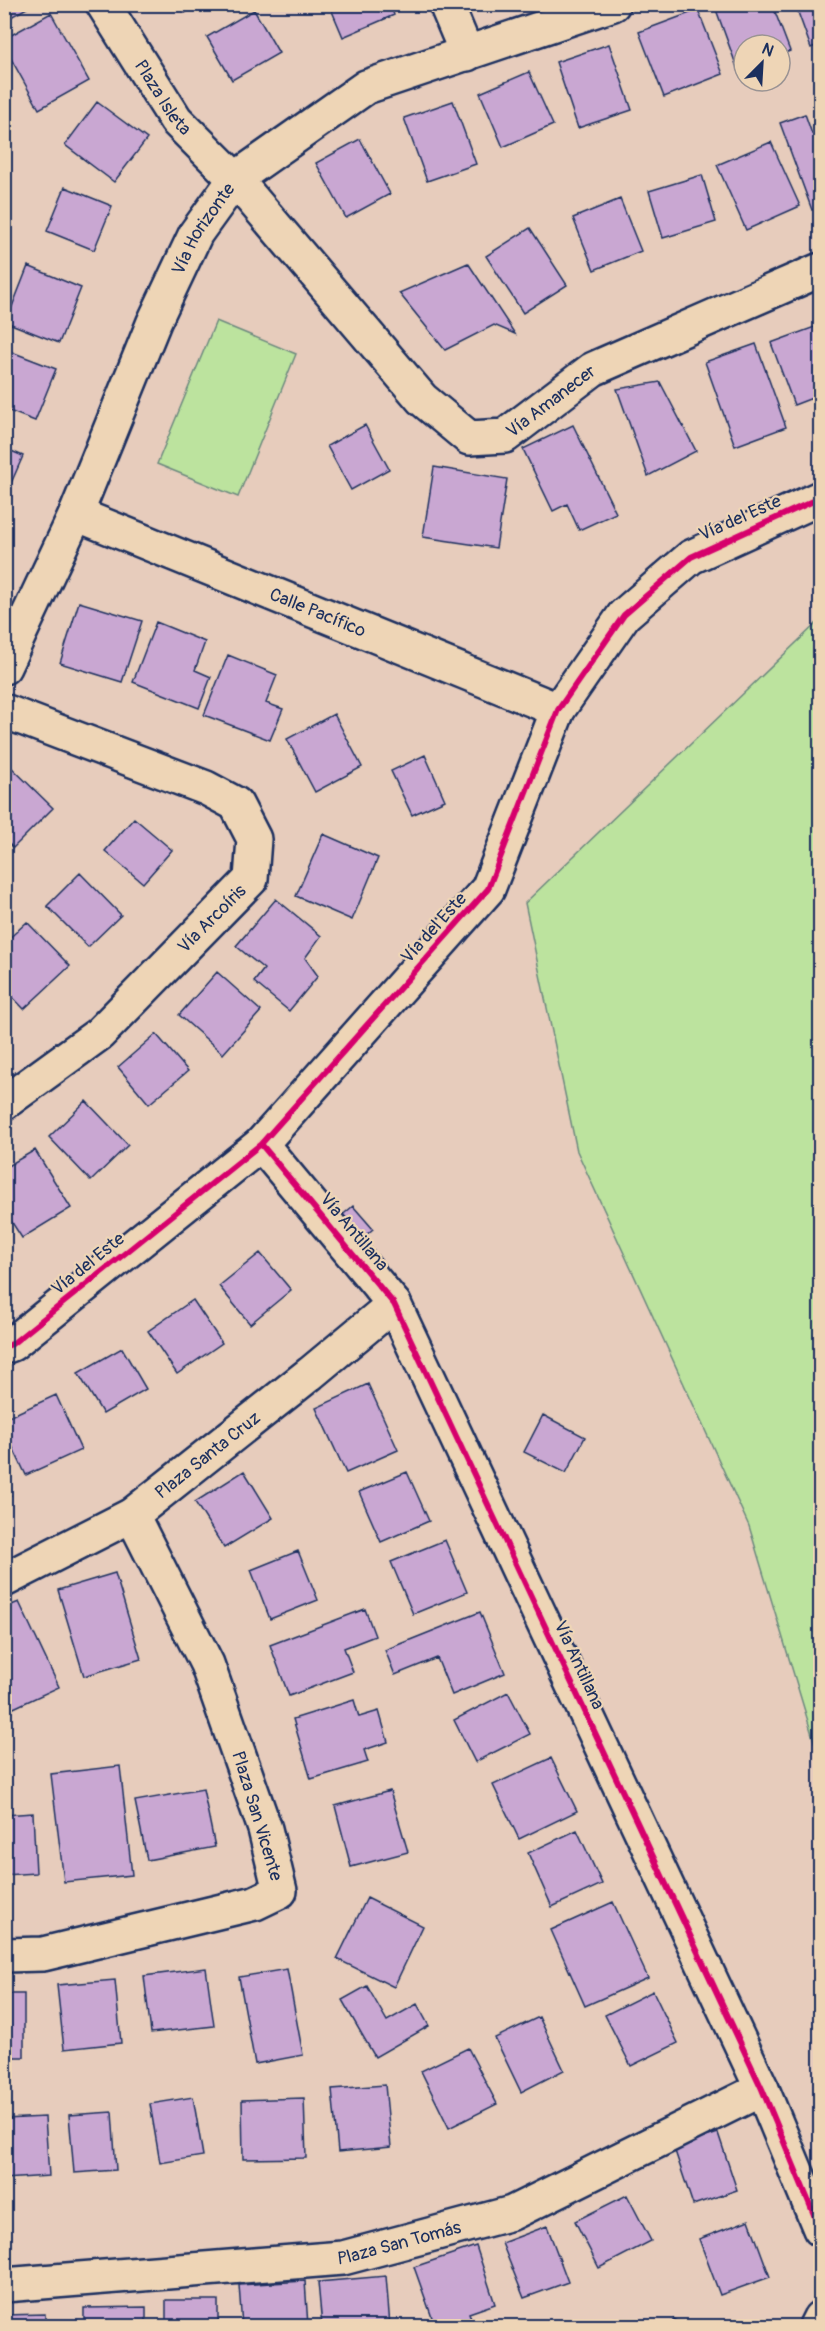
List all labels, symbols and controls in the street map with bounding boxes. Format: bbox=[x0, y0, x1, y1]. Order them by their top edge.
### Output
north arrow bbox=[732, 33, 792, 93]
text: N bbox=[759, 39, 777, 62]
street label: Plaza Isleta bbox=[129, 55, 196, 140]
street label: Vía Horizonte bbox=[167, 178, 240, 278]
street label: Vía Amanecer bbox=[501, 359, 601, 443]
street label: Vía del Este bbox=[695, 490, 785, 546]
street label: Calle Pacífico bbox=[266, 582, 370, 642]
street label: Vía Arcoíris bbox=[173, 880, 251, 958]
street label: Vía del Este bbox=[396, 888, 472, 968]
street label: Vía Antillana bbox=[315, 1188, 393, 1276]
street label: Vía del Este bbox=[47, 1227, 129, 1301]
street label: Plaza Santa Cruz bbox=[150, 1406, 265, 1504]
street label: Vía Antillana bbox=[548, 1617, 610, 1713]
street label: Plaza San Vicente bbox=[226, 1748, 288, 1884]
street label: Plaza San Tomás bbox=[336, 2216, 464, 2270]

